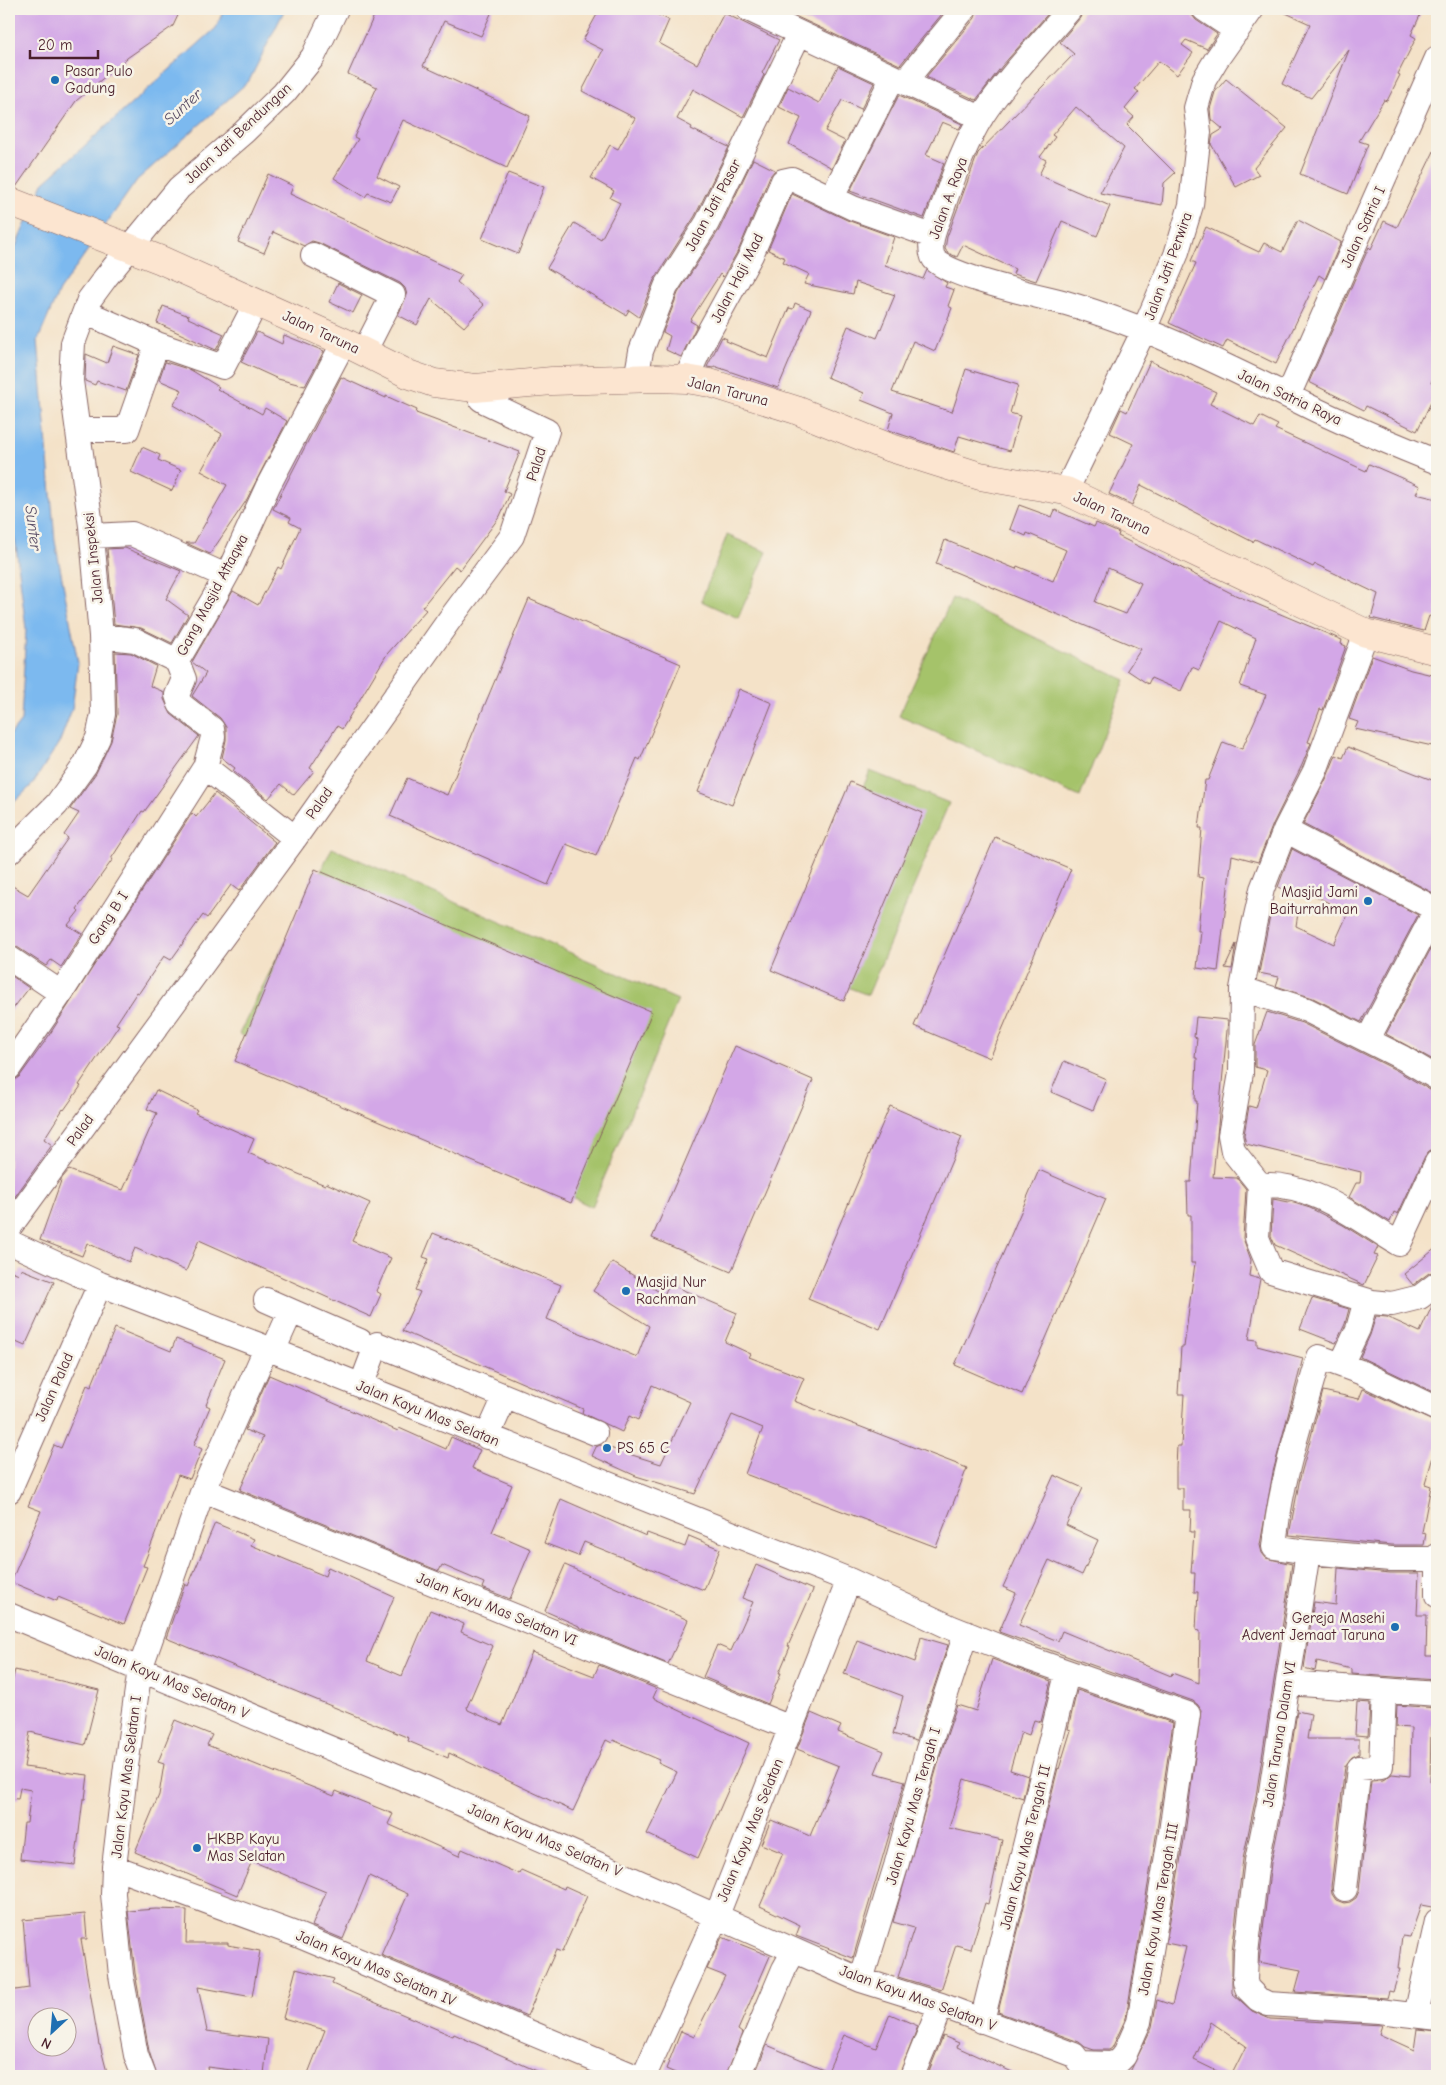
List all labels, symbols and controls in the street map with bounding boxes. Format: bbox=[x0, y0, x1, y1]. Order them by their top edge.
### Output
scale bar bbox=[30, 28, 98, 60]
text: 20 m bbox=[38, 36, 72, 54]
place label: Pasar Pulo Gadung bbox=[65, 62, 133, 97]
marker: Pasar Pulo Gadung bbox=[49, 74, 61, 86]
street label: Jalan Jati Bendungan bbox=[181, 79, 295, 187]
water label: Sunter bbox=[160, 85, 206, 129]
street label: Jalan A. Raya bbox=[925, 155, 971, 241]
street label: Jalan Jati Pasar bbox=[681, 156, 745, 254]
street label: Jalan Satria I bbox=[1337, 183, 1389, 271]
street label: Jalan Jati Perwira bbox=[1140, 210, 1196, 322]
street label: Jalan Haji Mad bbox=[707, 230, 767, 326]
street label: Jalan Taruna bbox=[280, 306, 362, 358]
street label: Jalan Satria Raya bbox=[1235, 365, 1345, 429]
street label: Jalan Taruna bbox=[686, 372, 770, 410]
street label: Palad bbox=[522, 445, 550, 483]
street label: Jalan Taruna bbox=[1071, 487, 1153, 539]
water label: Sunter bbox=[21, 505, 45, 552]
street label: Jalan Inspeksi bbox=[79, 511, 107, 605]
street label: Gang Masjid Attaqwa bbox=[172, 531, 252, 659]
street label: Palad bbox=[302, 784, 336, 822]
place label: Masjid Jami Baiturrahman bbox=[1270, 883, 1358, 918]
street label: Gang B I bbox=[84, 888, 132, 948]
marker: Masjid Jami Baiturrahman bbox=[1362, 895, 1374, 907]
street label: Palad bbox=[63, 1111, 97, 1149]
place label: Masjid Nur Rachman bbox=[636, 1273, 706, 1308]
marker: Masjid Nur Rachman bbox=[620, 1285, 632, 1297]
street label: Jalan Palad bbox=[31, 1350, 77, 1424]
street label: Jalan Kayu Mas Selatan bbox=[354, 1376, 502, 1450]
place label: PS 65 C bbox=[617, 1439, 669, 1457]
marker: PS 65 C bbox=[601, 1442, 613, 1454]
street label: Jalan Kayu Mas Selatan VI bbox=[414, 1569, 580, 1650]
place label: Gereja Masehi Advent Jemaat Taruna bbox=[1242, 1609, 1385, 1644]
marker: Gereja Masehi Advent Jemaat Taruna bbox=[1389, 1621, 1401, 1633]
street label: Jalan Kayu Mas Selatan V bbox=[92, 1641, 252, 1723]
street label: Jalan Taruna Dalam VI bbox=[1259, 1660, 1299, 1808]
street label: Jalan Kayu Mas Selatan I bbox=[107, 1695, 145, 1859]
street label: Jalan Kayu Mas Tengah I bbox=[882, 1725, 944, 1887]
street label: Jalan Kayu Mas Selatan bbox=[713, 1756, 787, 1904]
street label: Jalan Kayu Mas Tengah II bbox=[996, 1763, 1054, 1931]
street label: Jalan Kayu Mas Selatan V bbox=[465, 1799, 625, 1881]
street label: Jalan Kayu Mas Tengah III bbox=[1134, 1821, 1182, 1997]
place label: HKBP Kayu Mas Selatan bbox=[207, 1830, 285, 1865]
marker: HKBP Kayu Mas Selatan bbox=[191, 1842, 203, 1854]
street label: Jalan Kayu Mas Selatan IV bbox=[293, 1926, 459, 2010]
street label: Jalan Kayu Mas Selatan V bbox=[837, 1961, 999, 2035]
north arrow bbox=[28, 2008, 78, 2058]
text: N bbox=[39, 2034, 54, 2053]

